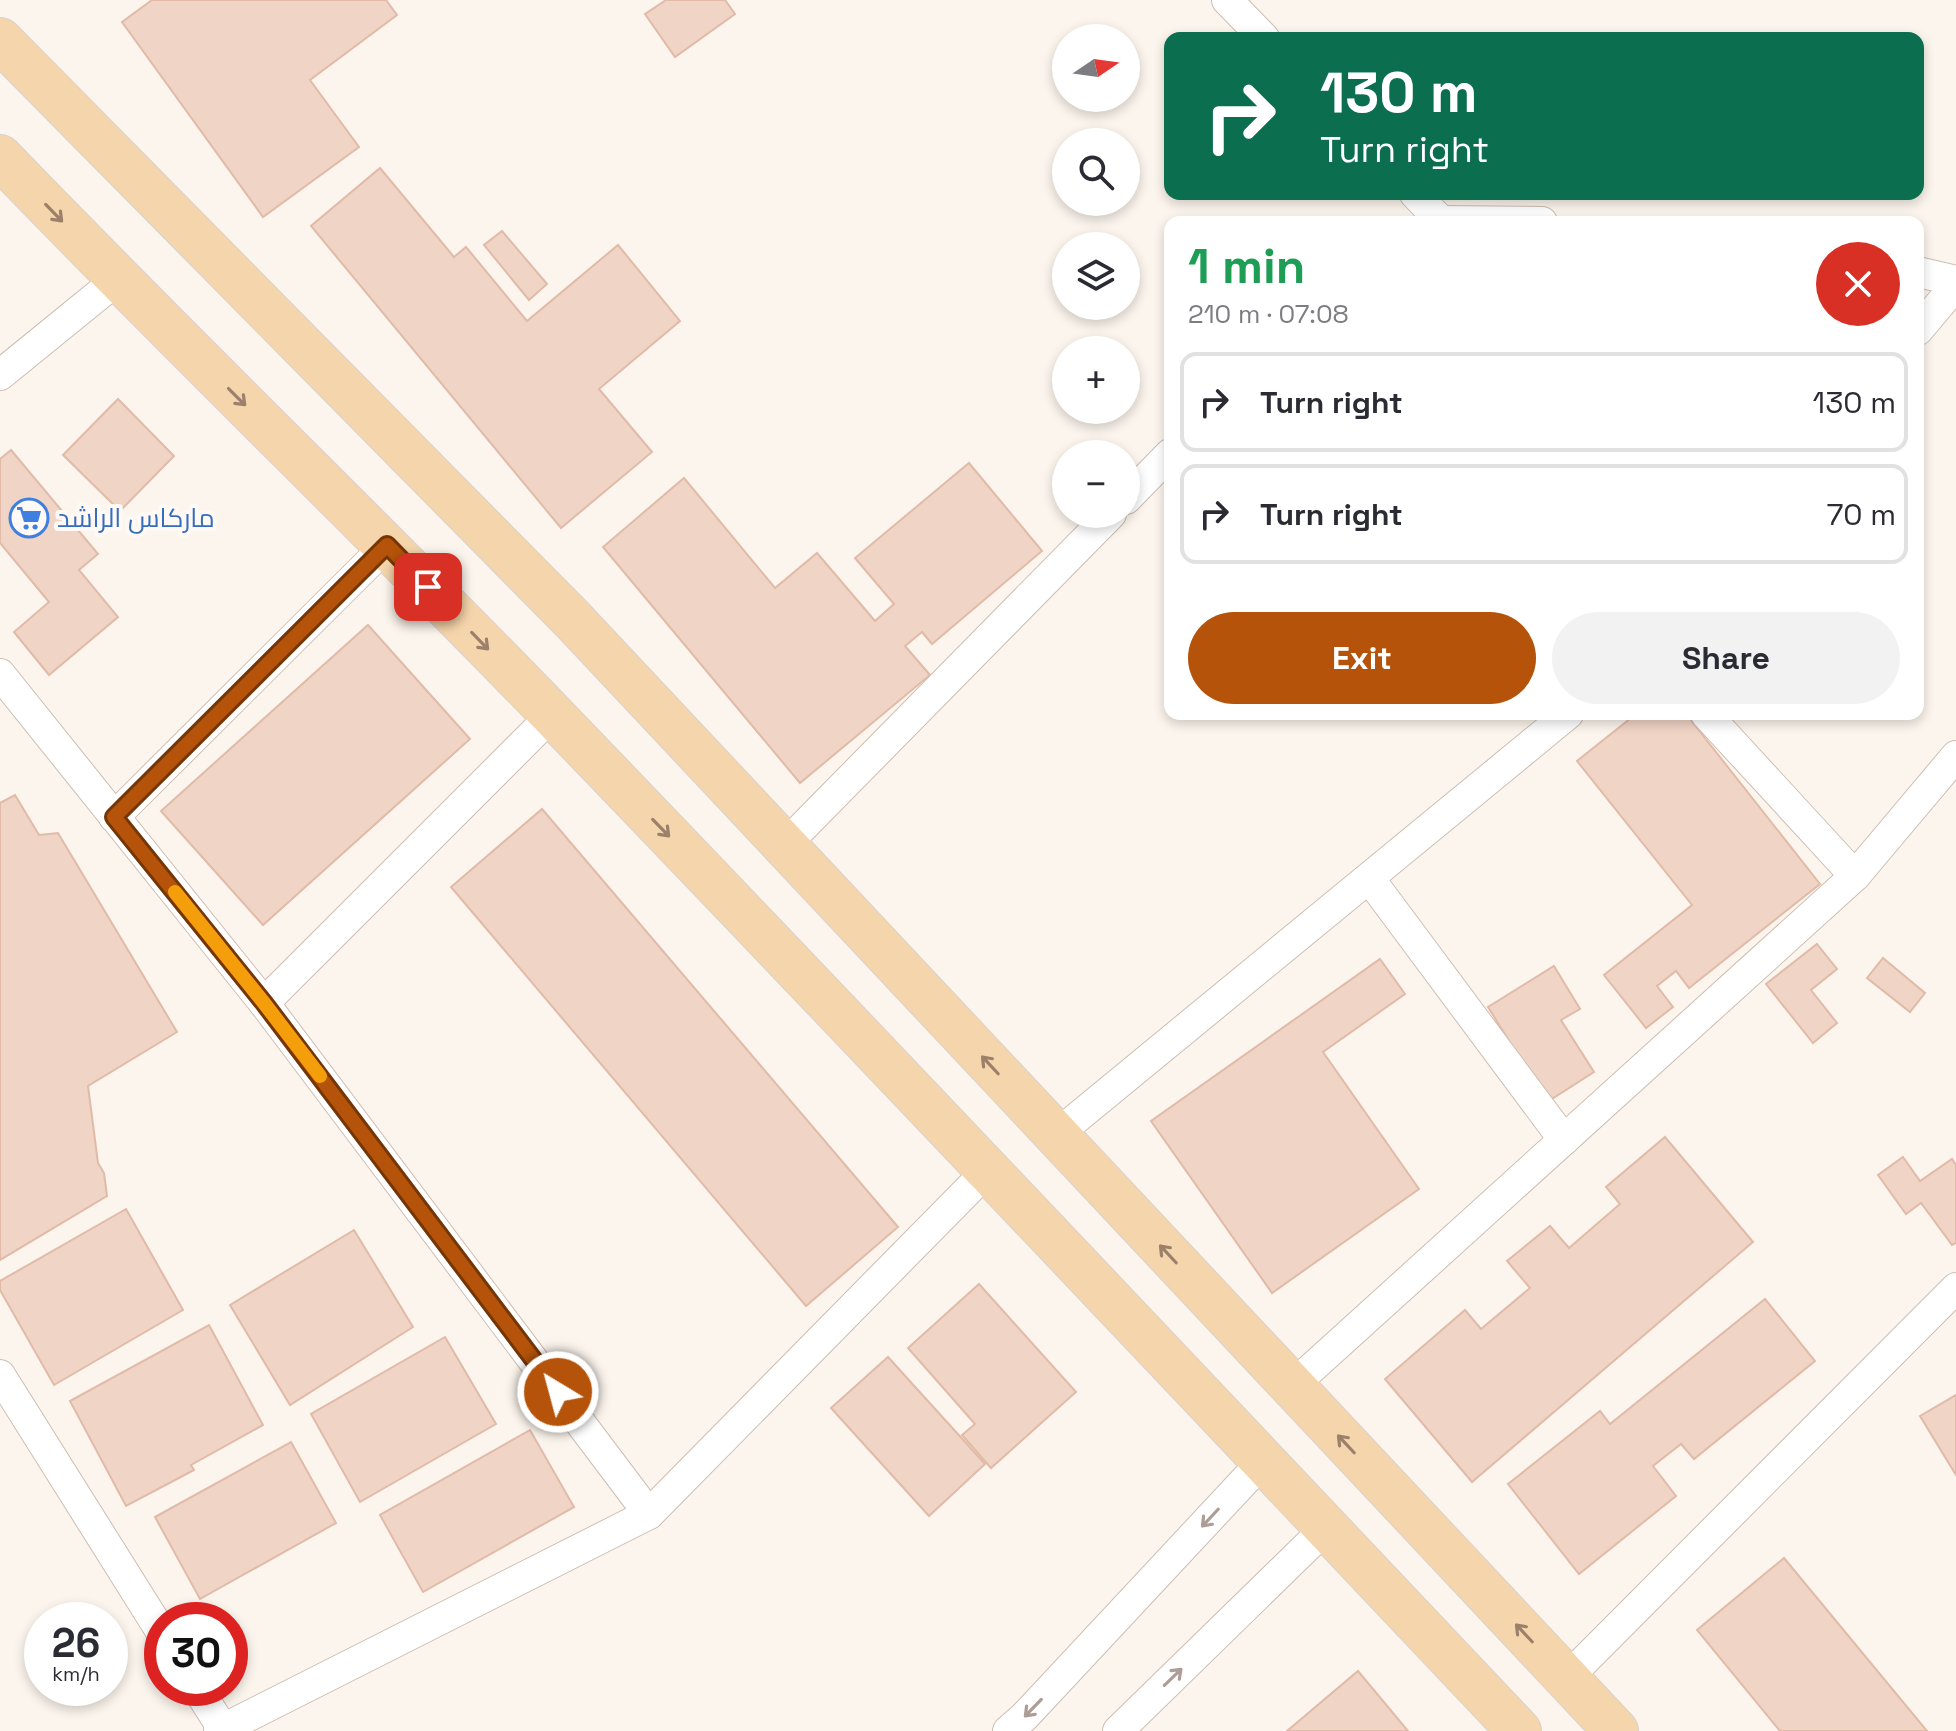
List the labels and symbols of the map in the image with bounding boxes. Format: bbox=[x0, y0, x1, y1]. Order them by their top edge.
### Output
north arrow bbox=[1052, 24, 1140, 112]
one-way arrow bbox=[44, 203, 63, 222]
one-way arrow bbox=[227, 387, 246, 406]
supermarket icon: ماركاس الراشد bbox=[8, 497, 50, 539]
place label: ماركاس الراشد bbox=[57, 501, 215, 535]
pin bbox=[394, 553, 462, 621]
one-way arrow bbox=[471, 631, 490, 651]
one-way arrow bbox=[651, 818, 670, 838]
one-way arrow bbox=[981, 1055, 1000, 1075]
one-way arrow bbox=[1159, 1244, 1178, 1264]
position arrow bbox=[516, 1350, 600, 1434]
one-way arrow bbox=[1338, 1434, 1356, 1454]
one-way arrow bbox=[1202, 1507, 1220, 1527]
speed limit sign: 30 bbox=[144, 1602, 248, 1706]
one-way arrow bbox=[1515, 1623, 1534, 1643]
one-way arrow bbox=[1163, 1667, 1183, 1686]
one-way arrow bbox=[1024, 1697, 1043, 1717]

